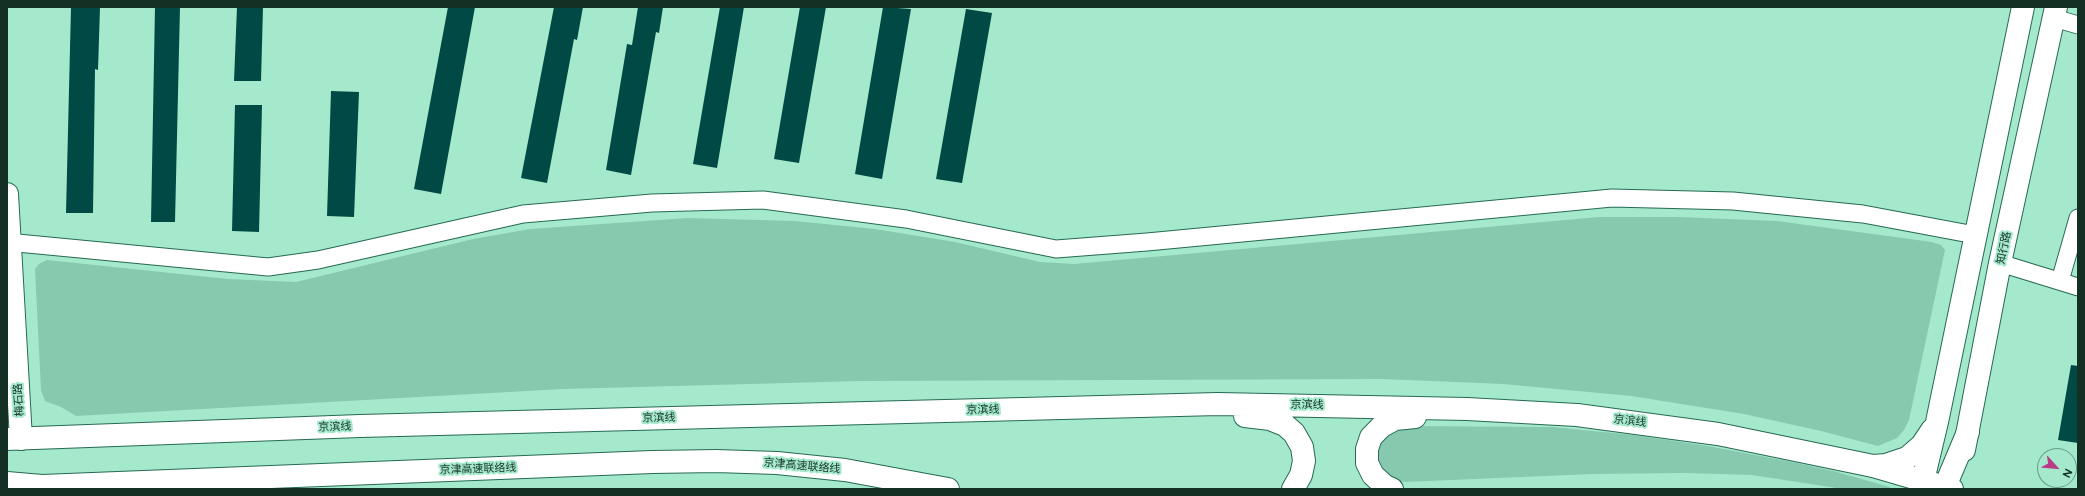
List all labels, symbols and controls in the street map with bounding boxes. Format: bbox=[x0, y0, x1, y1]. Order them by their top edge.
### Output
street label: 知行路 bbox=[1994, 230, 2014, 266]
street label: 梅石路 bbox=[11, 383, 27, 417]
street label: 京滨线 bbox=[1290, 398, 1324, 412]
street label: 京滨线 bbox=[966, 403, 1000, 417]
street label: 京滨线 bbox=[642, 411, 676, 425]
street label: 京滨线 bbox=[1613, 412, 1647, 430]
street label: 京滨线 bbox=[318, 420, 352, 434]
north arrow bbox=[2037, 448, 2077, 488]
street label: 京津高速联络线 bbox=[763, 456, 841, 476]
street label: 京津高速联络线 bbox=[439, 461, 517, 477]
text: N bbox=[2060, 466, 2075, 480]

